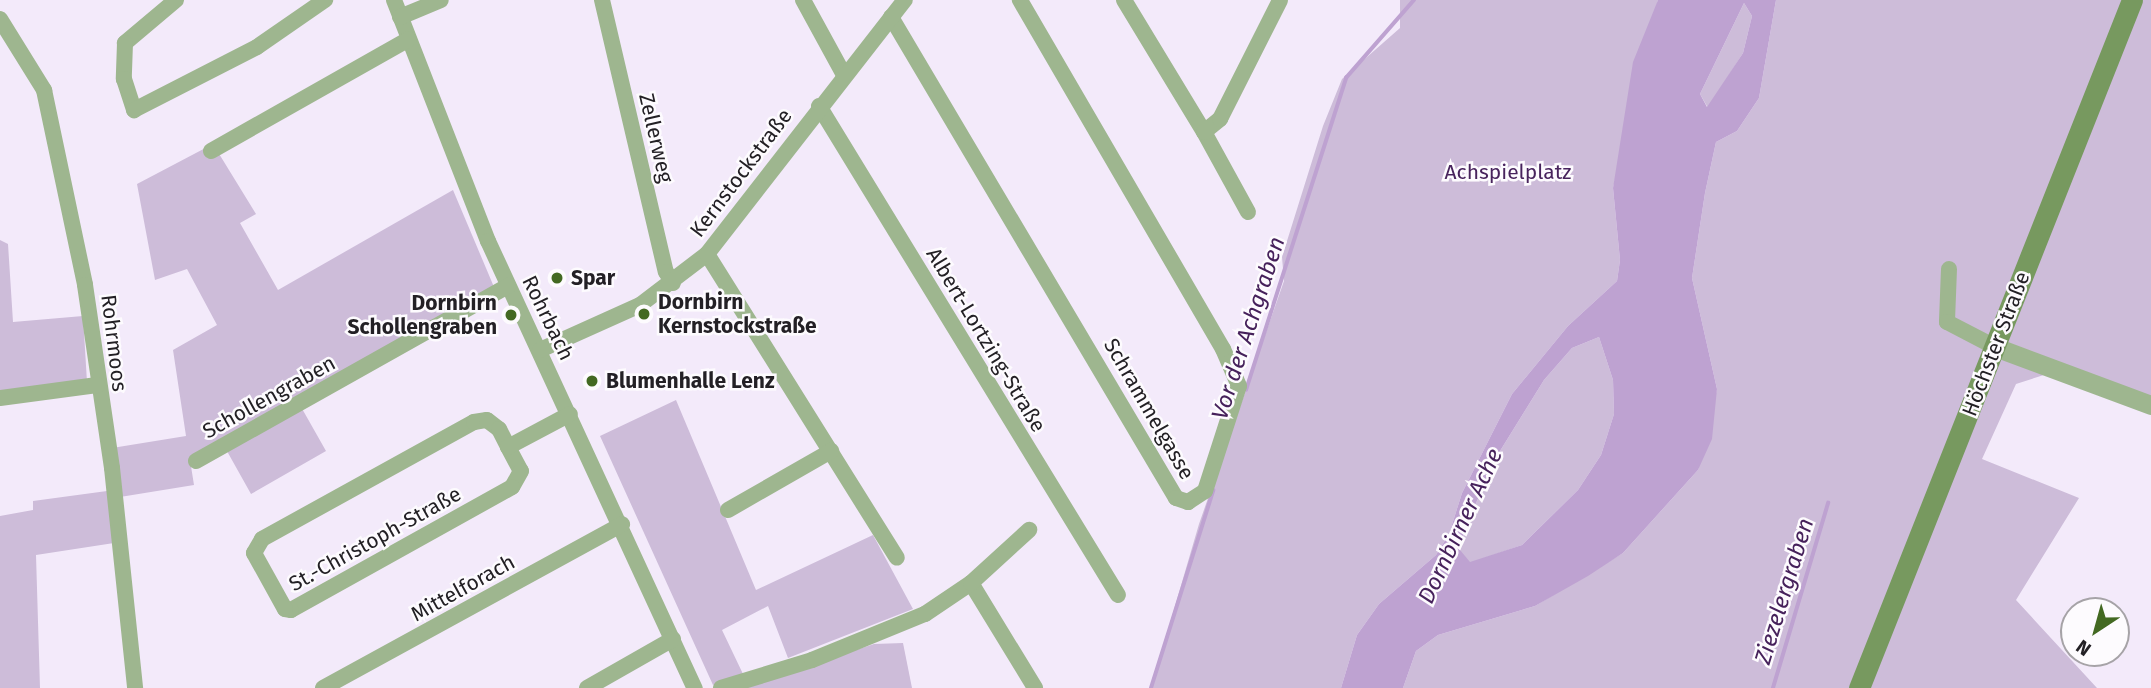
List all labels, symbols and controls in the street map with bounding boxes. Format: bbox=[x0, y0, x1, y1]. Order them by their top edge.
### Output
street label: Zellerweg bbox=[633, 91, 679, 185]
street label: Kernstockstraße bbox=[685, 104, 797, 242]
park label: Achspielplatz bbox=[1445, 159, 1571, 185]
water label: Vor der Achgraben bbox=[1205, 233, 1291, 423]
street label: Albert-Lortzing-Straße bbox=[921, 243, 1051, 437]
place label: Spar bbox=[571, 265, 615, 291]
street label: Höchster Straße bbox=[1957, 268, 2035, 420]
marker: Spar bbox=[549, 270, 565, 286]
street label: Rohrbach bbox=[517, 272, 579, 364]
place label: Dornbirn Kernstockstraße bbox=[658, 289, 816, 339]
place label: Dornbirn Schollengraben bbox=[347, 290, 497, 340]
street label: Rohrmoos bbox=[96, 293, 132, 393]
marker: Dornbirn Kernstockstraße bbox=[636, 306, 652, 322]
marker: Dornbirn Schollengraben bbox=[503, 307, 519, 323]
street label: Schrammelgasse bbox=[1098, 334, 1200, 484]
street label: Schollengraben bbox=[198, 350, 340, 444]
place label: Blumenhalle Lenz bbox=[606, 368, 775, 394]
marker: Blumenhalle Lenz bbox=[584, 373, 600, 389]
water label: Dornbirner Ache bbox=[1412, 444, 1508, 608]
street label: St.-Christoph-Straße bbox=[285, 481, 465, 597]
water label: Ziezelergraben bbox=[1749, 515, 1819, 667]
street label: Mittelforach bbox=[407, 549, 519, 627]
north arrow bbox=[2060, 597, 2130, 667]
text: N bbox=[2072, 635, 2095, 661]

